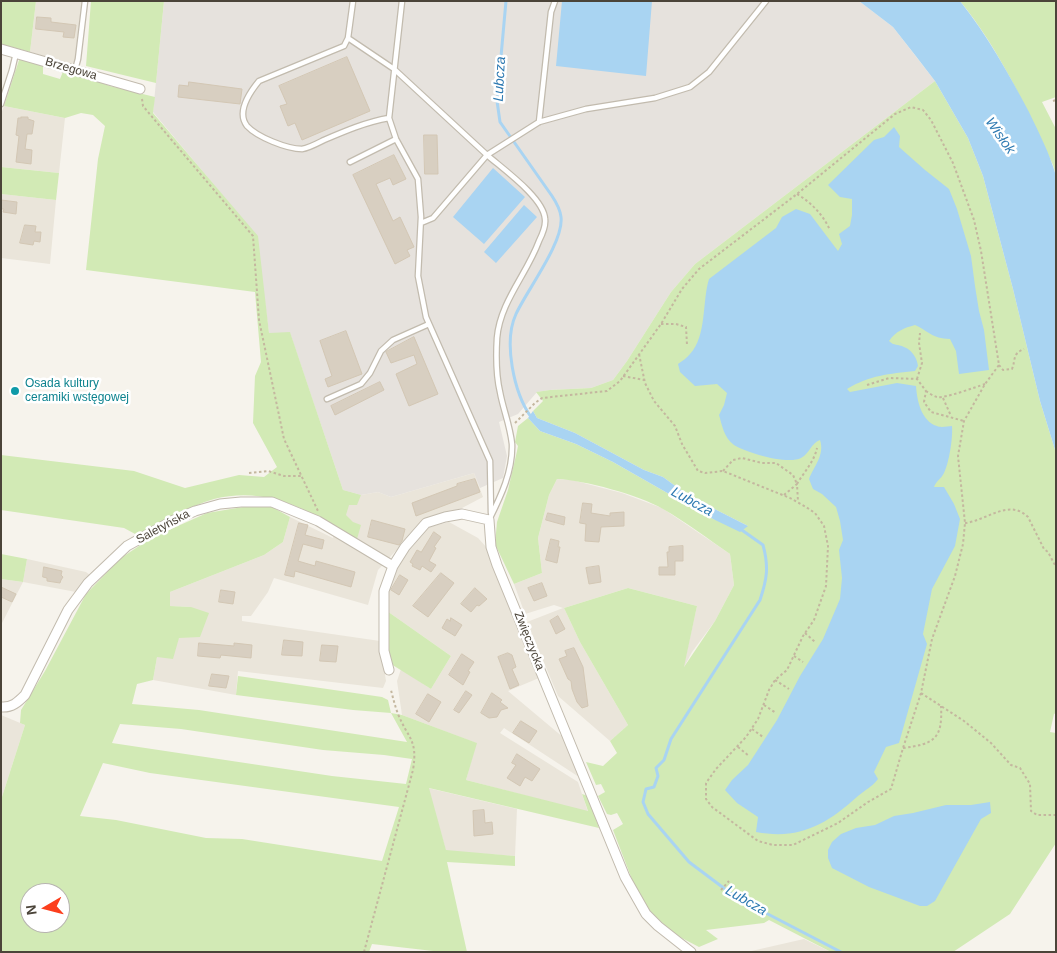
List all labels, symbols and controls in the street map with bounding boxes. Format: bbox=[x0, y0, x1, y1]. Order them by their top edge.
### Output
street label: Brzegowa bbox=[43, 55, 99, 83]
water label: Lubcza bbox=[490, 56, 510, 102]
water label: Wisłok bbox=[981, 114, 1019, 158]
place label: Osada kultury ceramiki wstęgowej bbox=[25, 377, 129, 405]
marker: Osada kultury ceramiki wstęgowej bbox=[9, 385, 21, 397]
water label: Lubcza bbox=[668, 484, 716, 520]
street label: Saletyńska bbox=[134, 507, 192, 547]
street label: Zwięczycka bbox=[511, 610, 547, 672]
water label: Lubcza bbox=[722, 882, 770, 920]
north arrow bbox=[20, 883, 70, 933]
text: N bbox=[23, 904, 40, 916]

